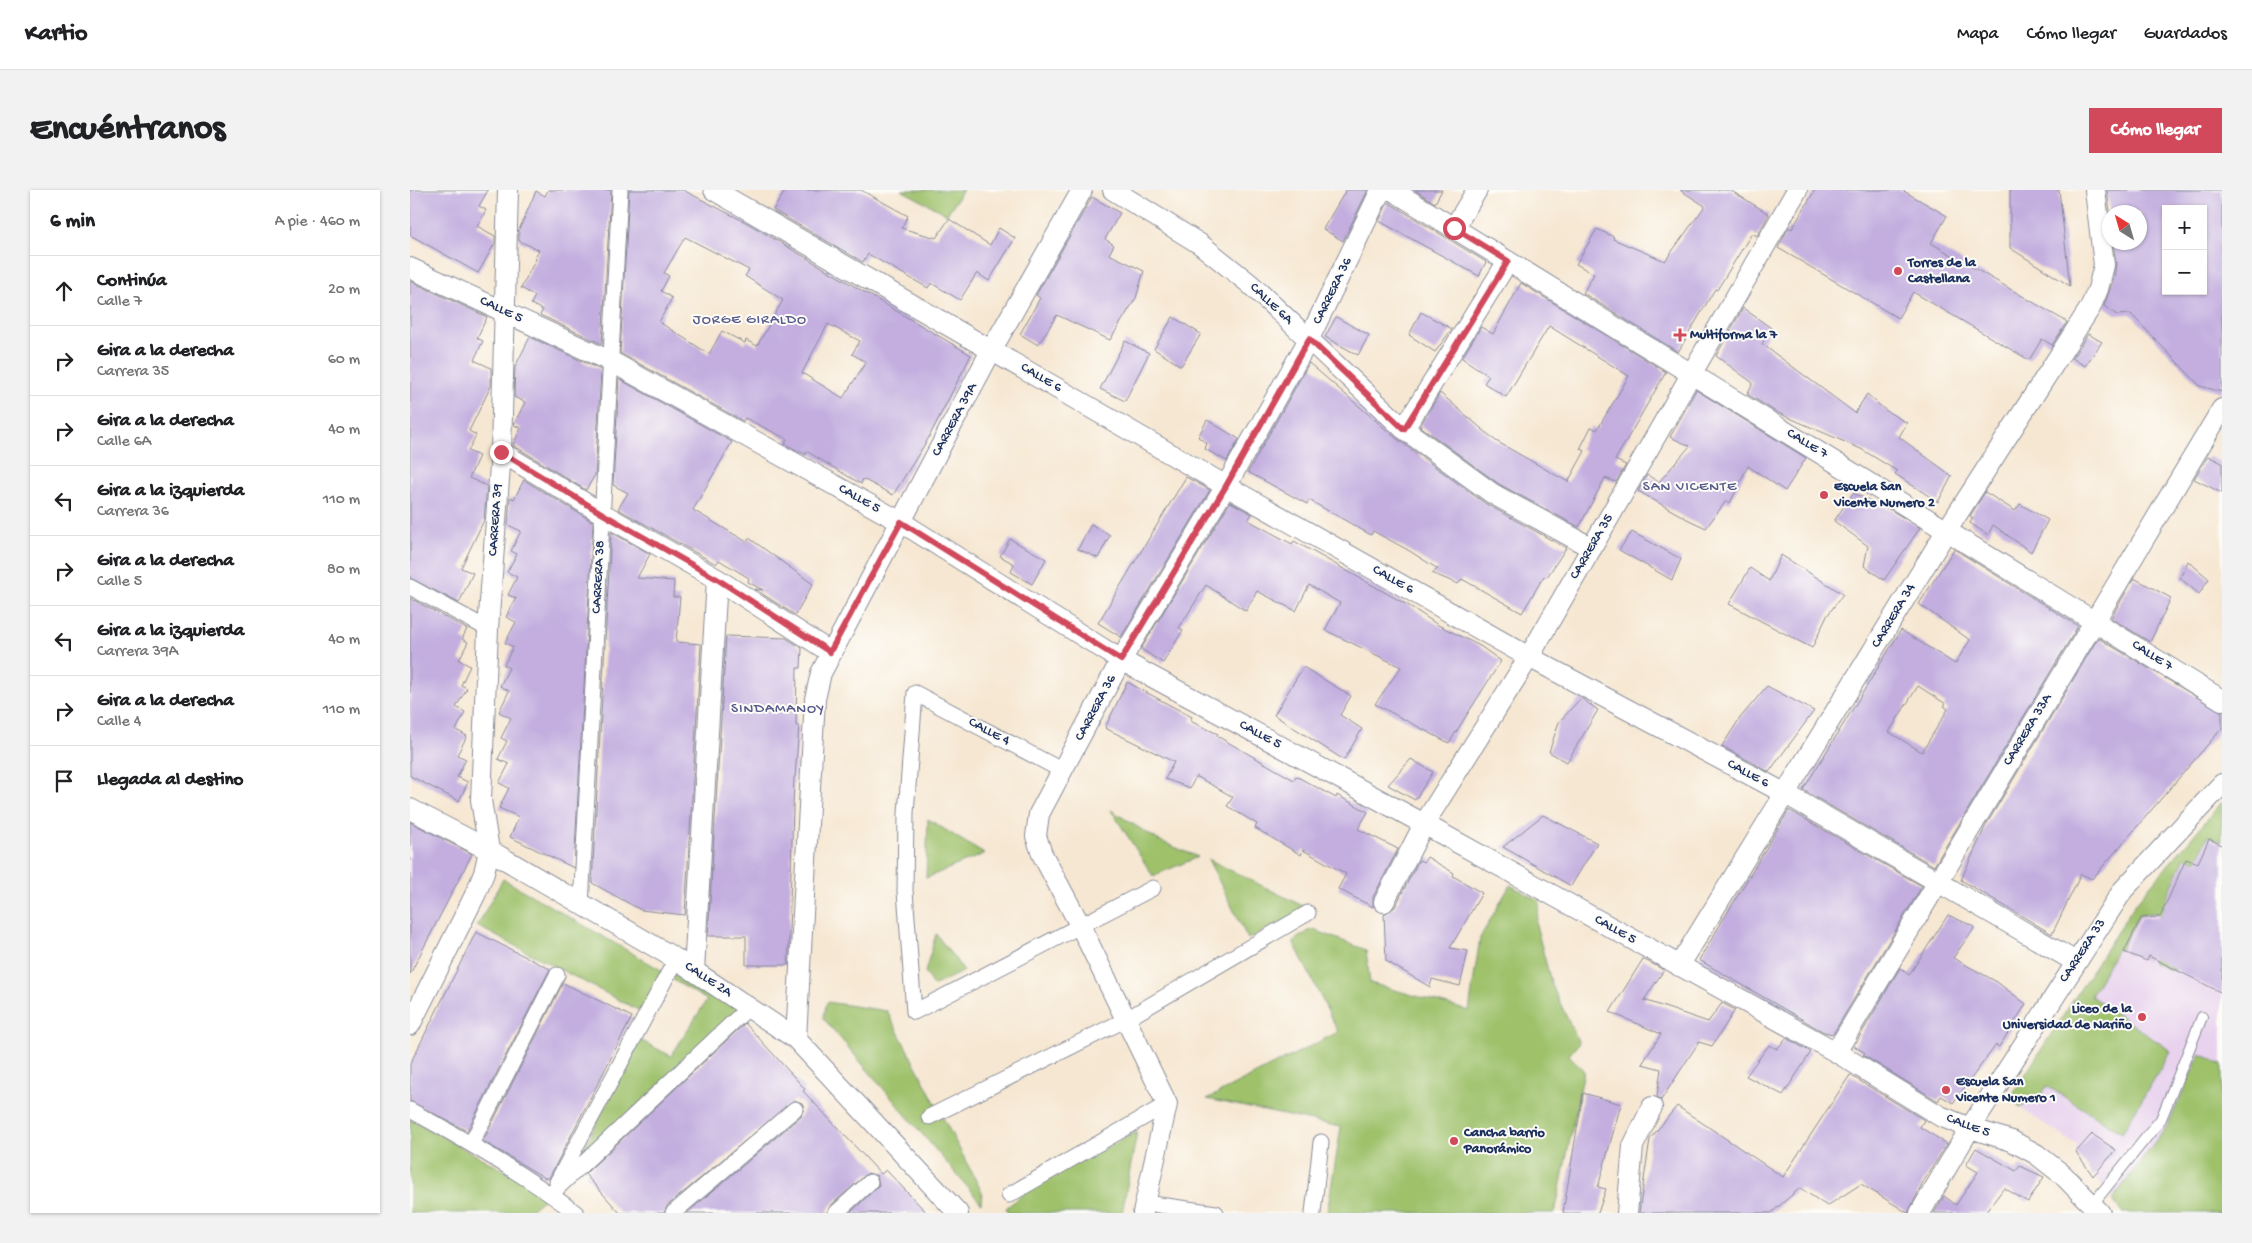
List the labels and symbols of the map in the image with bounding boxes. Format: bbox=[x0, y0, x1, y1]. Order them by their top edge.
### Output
north arrow bbox=[2102, 205, 2147, 250]
route start bbox=[1443, 217, 1466, 240]
street label: CARRERA 36 bbox=[1309, 254, 1357, 327]
place label: Torres de la Castellana bbox=[1907, 255, 1977, 288]
marker: Torres de la Castellana bbox=[1892, 265, 1904, 277]
street label: CALLE 6A bbox=[1246, 280, 1297, 329]
street label: CALLE 5 bbox=[477, 293, 525, 327]
district label: JORGE GIRALDO bbox=[693, 311, 807, 329]
place label: Multiforma la 7 bbox=[1690, 327, 1778, 344]
marker: Multiforma la 7 bbox=[1674, 329, 1686, 341]
street label: CALLE 6 bbox=[1017, 359, 1066, 397]
street label: CARRERA 39A bbox=[929, 380, 982, 460]
street label: CALLE 7 bbox=[1783, 425, 1831, 463]
route end bbox=[490, 441, 513, 464]
district label: SAN VICENTE bbox=[1643, 478, 1737, 496]
place label: Escuela San Vicente Numero 2 bbox=[1833, 479, 1935, 512]
street label: CALLE 5 bbox=[835, 481, 883, 517]
street label: CARRERA 39 bbox=[485, 483, 507, 557]
marker: Escuela San Vicente Numero 2 bbox=[1818, 489, 1830, 501]
street label: CARRERA 35 bbox=[1566, 511, 1618, 583]
street label: CARRERA 38 bbox=[589, 540, 609, 614]
street label: CALLE 6 bbox=[1369, 562, 1418, 599]
street label: CARRERA 34 bbox=[1868, 580, 1920, 651]
street label: CALLE 7 bbox=[2128, 637, 2176, 676]
street label: CARRERA 36 bbox=[1071, 671, 1121, 744]
street label: CARRERA 33A bbox=[2000, 690, 2057, 769]
district label: SINDAMANOY bbox=[731, 700, 825, 718]
street label: CALLE 4 bbox=[965, 714, 1013, 750]
street label: CALLE 5 bbox=[1236, 717, 1284, 753]
street label: CALLE 6 bbox=[1724, 756, 1773, 793]
street label: CALLE 5 bbox=[1591, 912, 1639, 948]
street label: CARRERA 33 bbox=[2056, 916, 2110, 986]
street label: CALLE 2A bbox=[681, 958, 736, 1002]
place label: Liceo de la Universidad de Nariño bbox=[2003, 1001, 2133, 1034]
marker: Liceo de la Universidad de Nariño bbox=[2136, 1011, 2148, 1023]
place label: Escuela San Vicente Numero 1 bbox=[1955, 1074, 2056, 1107]
marker: Escuela San Vicente Numero 1 bbox=[1940, 1084, 1952, 1096]
street label: CALLE 5 bbox=[1944, 1110, 1992, 1142]
place label: Cancha barrio Panorámico bbox=[1463, 1125, 1545, 1158]
marker: Cancha barrio Panorámico bbox=[1448, 1135, 1460, 1147]

